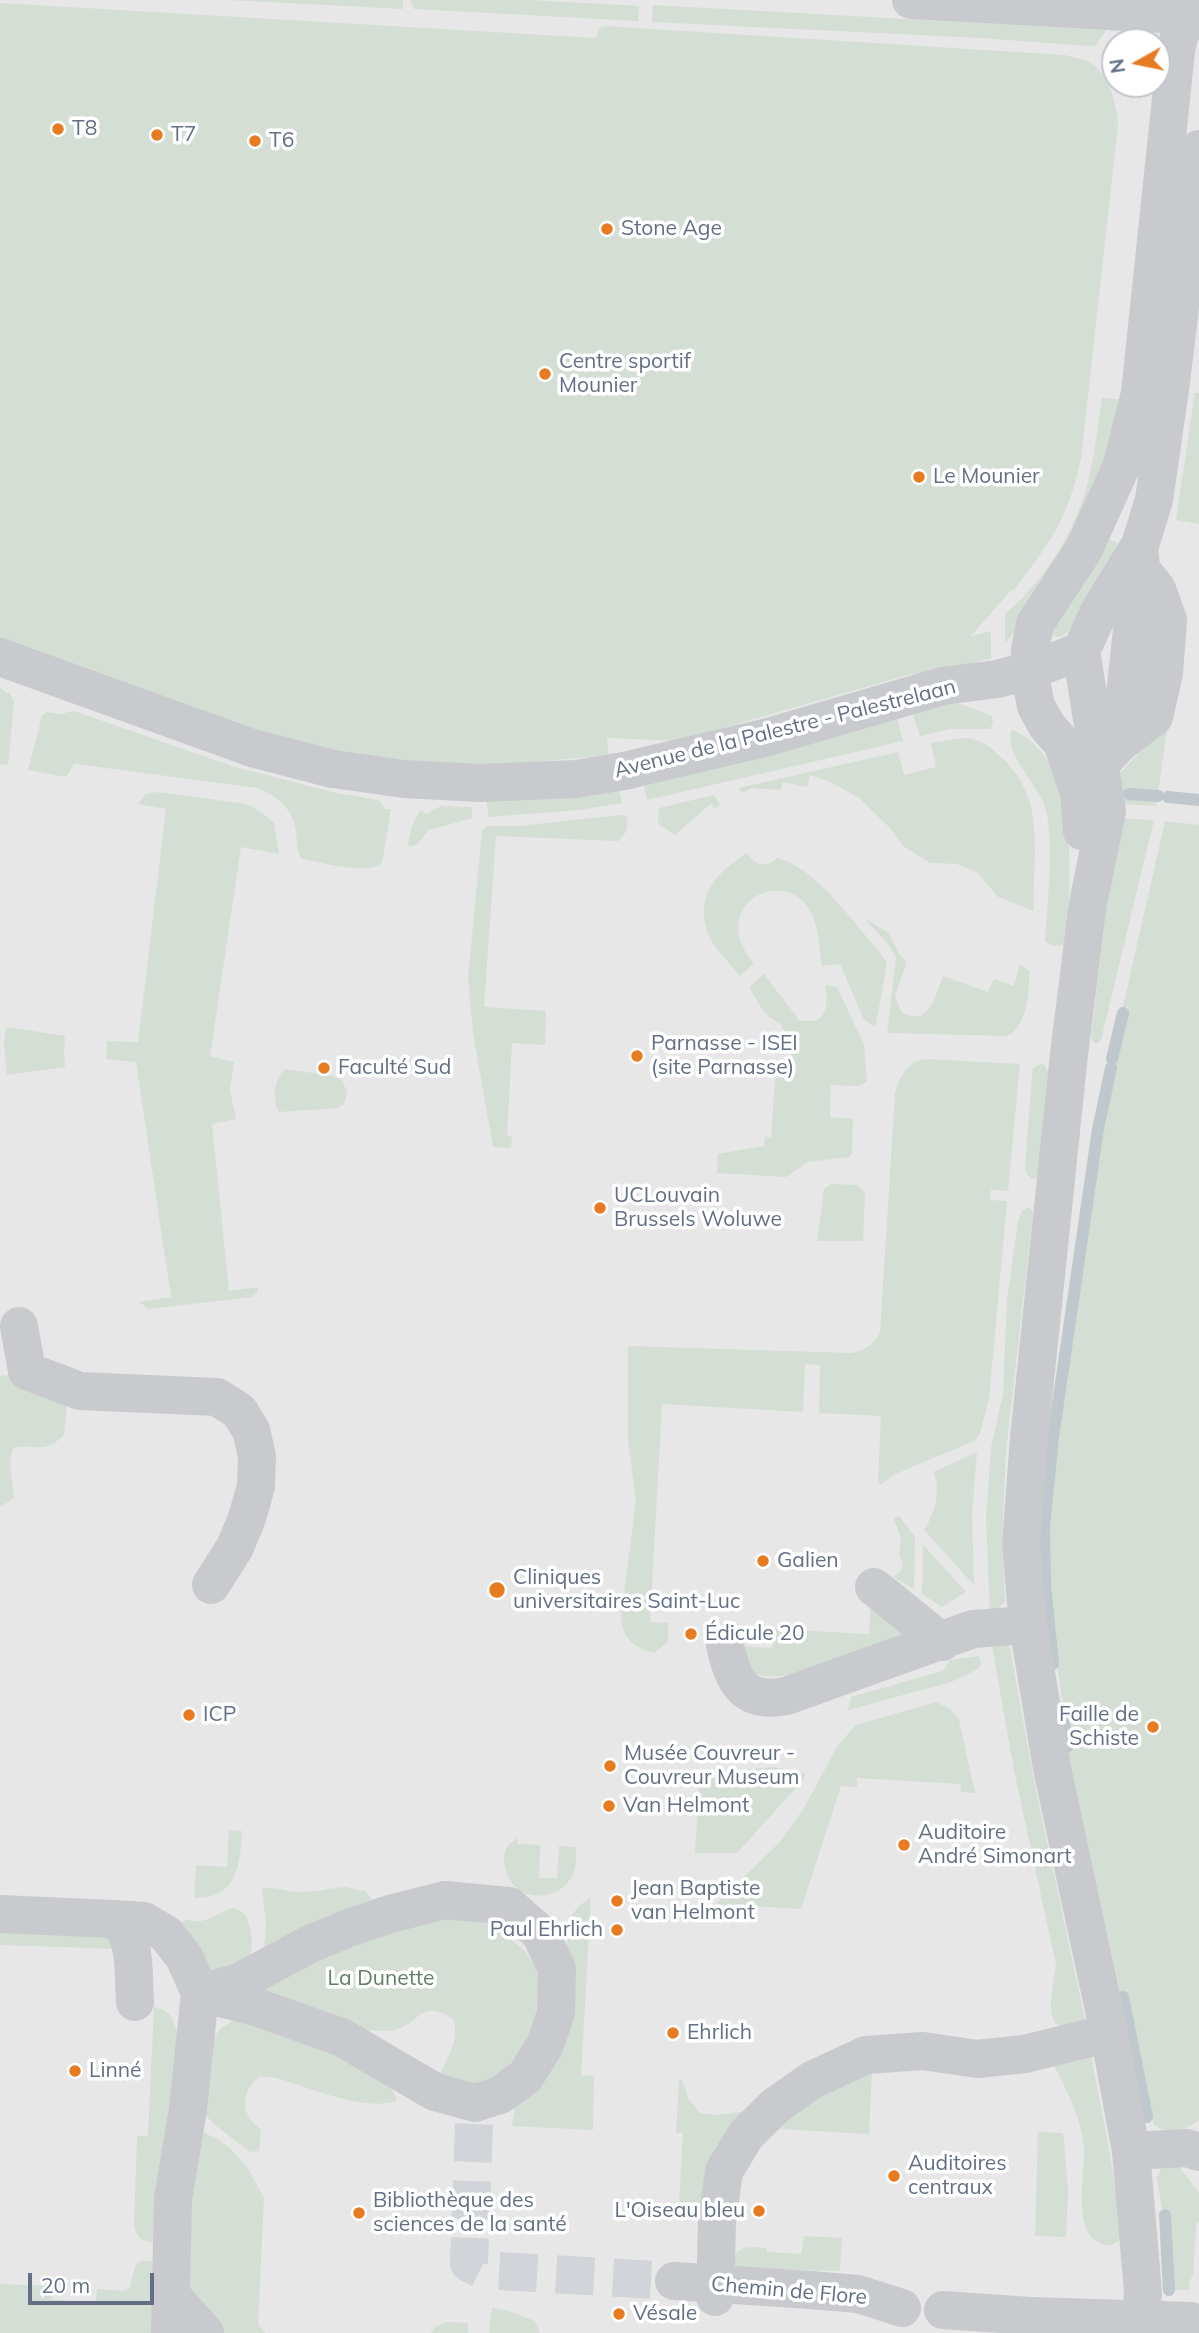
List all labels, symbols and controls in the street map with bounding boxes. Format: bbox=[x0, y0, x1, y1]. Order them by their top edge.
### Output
north arrow bbox=[1101, 28, 1171, 98]
text: N bbox=[1104, 57, 1130, 75]
place label: T8 bbox=[72, 116, 97, 142]
marker: T8 bbox=[50, 121, 66, 137]
place label: T7 bbox=[171, 122, 196, 148]
marker: T7 bbox=[149, 127, 165, 143]
place label: T6 bbox=[269, 128, 294, 154]
marker: T6 bbox=[247, 133, 263, 149]
place label: Stone Age bbox=[621, 216, 722, 242]
marker: Stone Age bbox=[599, 221, 615, 237]
place label: Centre sportif Mounier bbox=[559, 349, 691, 399]
marker: Centre sportif Mounier bbox=[537, 366, 553, 382]
place label: Le Mounier bbox=[933, 464, 1040, 490]
marker: Le Mounier bbox=[911, 469, 927, 485]
street label: Avenue de la Palestre - Palestrelaan bbox=[612, 674, 958, 784]
place label: Parnasse - ISEI (site Parnasse) bbox=[651, 1031, 798, 1081]
marker: Parnasse - ISEI (site Parnasse) bbox=[629, 1048, 645, 1064]
place label: Faculté Sud bbox=[338, 1055, 451, 1081]
marker: Faculté Sud bbox=[316, 1060, 332, 1076]
place label: UCLouvain Brussels Woluwe bbox=[614, 1183, 782, 1233]
marker: UCLouvain Brussels Woluwe bbox=[592, 1200, 608, 1216]
place label: Galien bbox=[777, 1548, 839, 1574]
marker: Galien bbox=[755, 1553, 771, 1569]
place label: Cliniques universitaires Saint-Luc bbox=[513, 1565, 740, 1615]
marker: Cliniques universitaires Saint-Luc bbox=[487, 1580, 507, 1600]
place label: Édicule 20 bbox=[705, 1621, 804, 1647]
marker: Édicule 20 bbox=[683, 1626, 699, 1642]
place label: ICP bbox=[203, 1702, 236, 1728]
place label: Faille de Schiste bbox=[1059, 1702, 1139, 1752]
marker: ICP bbox=[181, 1707, 197, 1723]
marker: Faille de Schiste bbox=[1145, 1719, 1161, 1735]
place label: Musée Couvreur - Couvreur Museum bbox=[624, 1741, 800, 1791]
marker: Musée Couvreur - Couvreur Museum bbox=[602, 1758, 618, 1774]
place label: Van Helmont bbox=[623, 1793, 749, 1819]
marker: Van Helmont bbox=[601, 1798, 617, 1814]
place label: Auditoire André Simonart bbox=[918, 1820, 1072, 1870]
marker: Auditoire André Simonart bbox=[896, 1837, 912, 1853]
place label: Jean Baptiste van Helmont bbox=[631, 1876, 760, 1926]
marker: Jean Baptiste van Helmont bbox=[609, 1893, 625, 1909]
place label: Paul Ehrlich bbox=[490, 1917, 603, 1943]
marker: Paul Ehrlich bbox=[609, 1922, 625, 1938]
park label: La Dunette bbox=[328, 1966, 434, 1992]
place label: Ehrlich bbox=[687, 2020, 752, 2046]
marker: Ehrlich bbox=[665, 2025, 681, 2041]
place label: Linné bbox=[89, 2058, 141, 2084]
marker: Linné bbox=[67, 2063, 83, 2079]
place label: Auditoires centraux bbox=[908, 2151, 1007, 2201]
marker: Auditoires centraux bbox=[886, 2168, 902, 2184]
place label: Bibliothèque des sciences de la santé bbox=[373, 2188, 567, 2238]
place label: L'Oiseau bleu bbox=[615, 2198, 745, 2224]
marker: L'Oiseau bleu bbox=[751, 2203, 767, 2219]
marker: Bibliothèque des sciences de la santé bbox=[351, 2205, 367, 2221]
scale bar bbox=[32, 2260, 158, 2304]
text: 20 m bbox=[41, 2272, 90, 2298]
street label: Chemin de Flore bbox=[710, 2272, 868, 2310]
place label: Vésale bbox=[633, 2301, 697, 2327]
marker: Vésale bbox=[611, 2306, 627, 2322]

